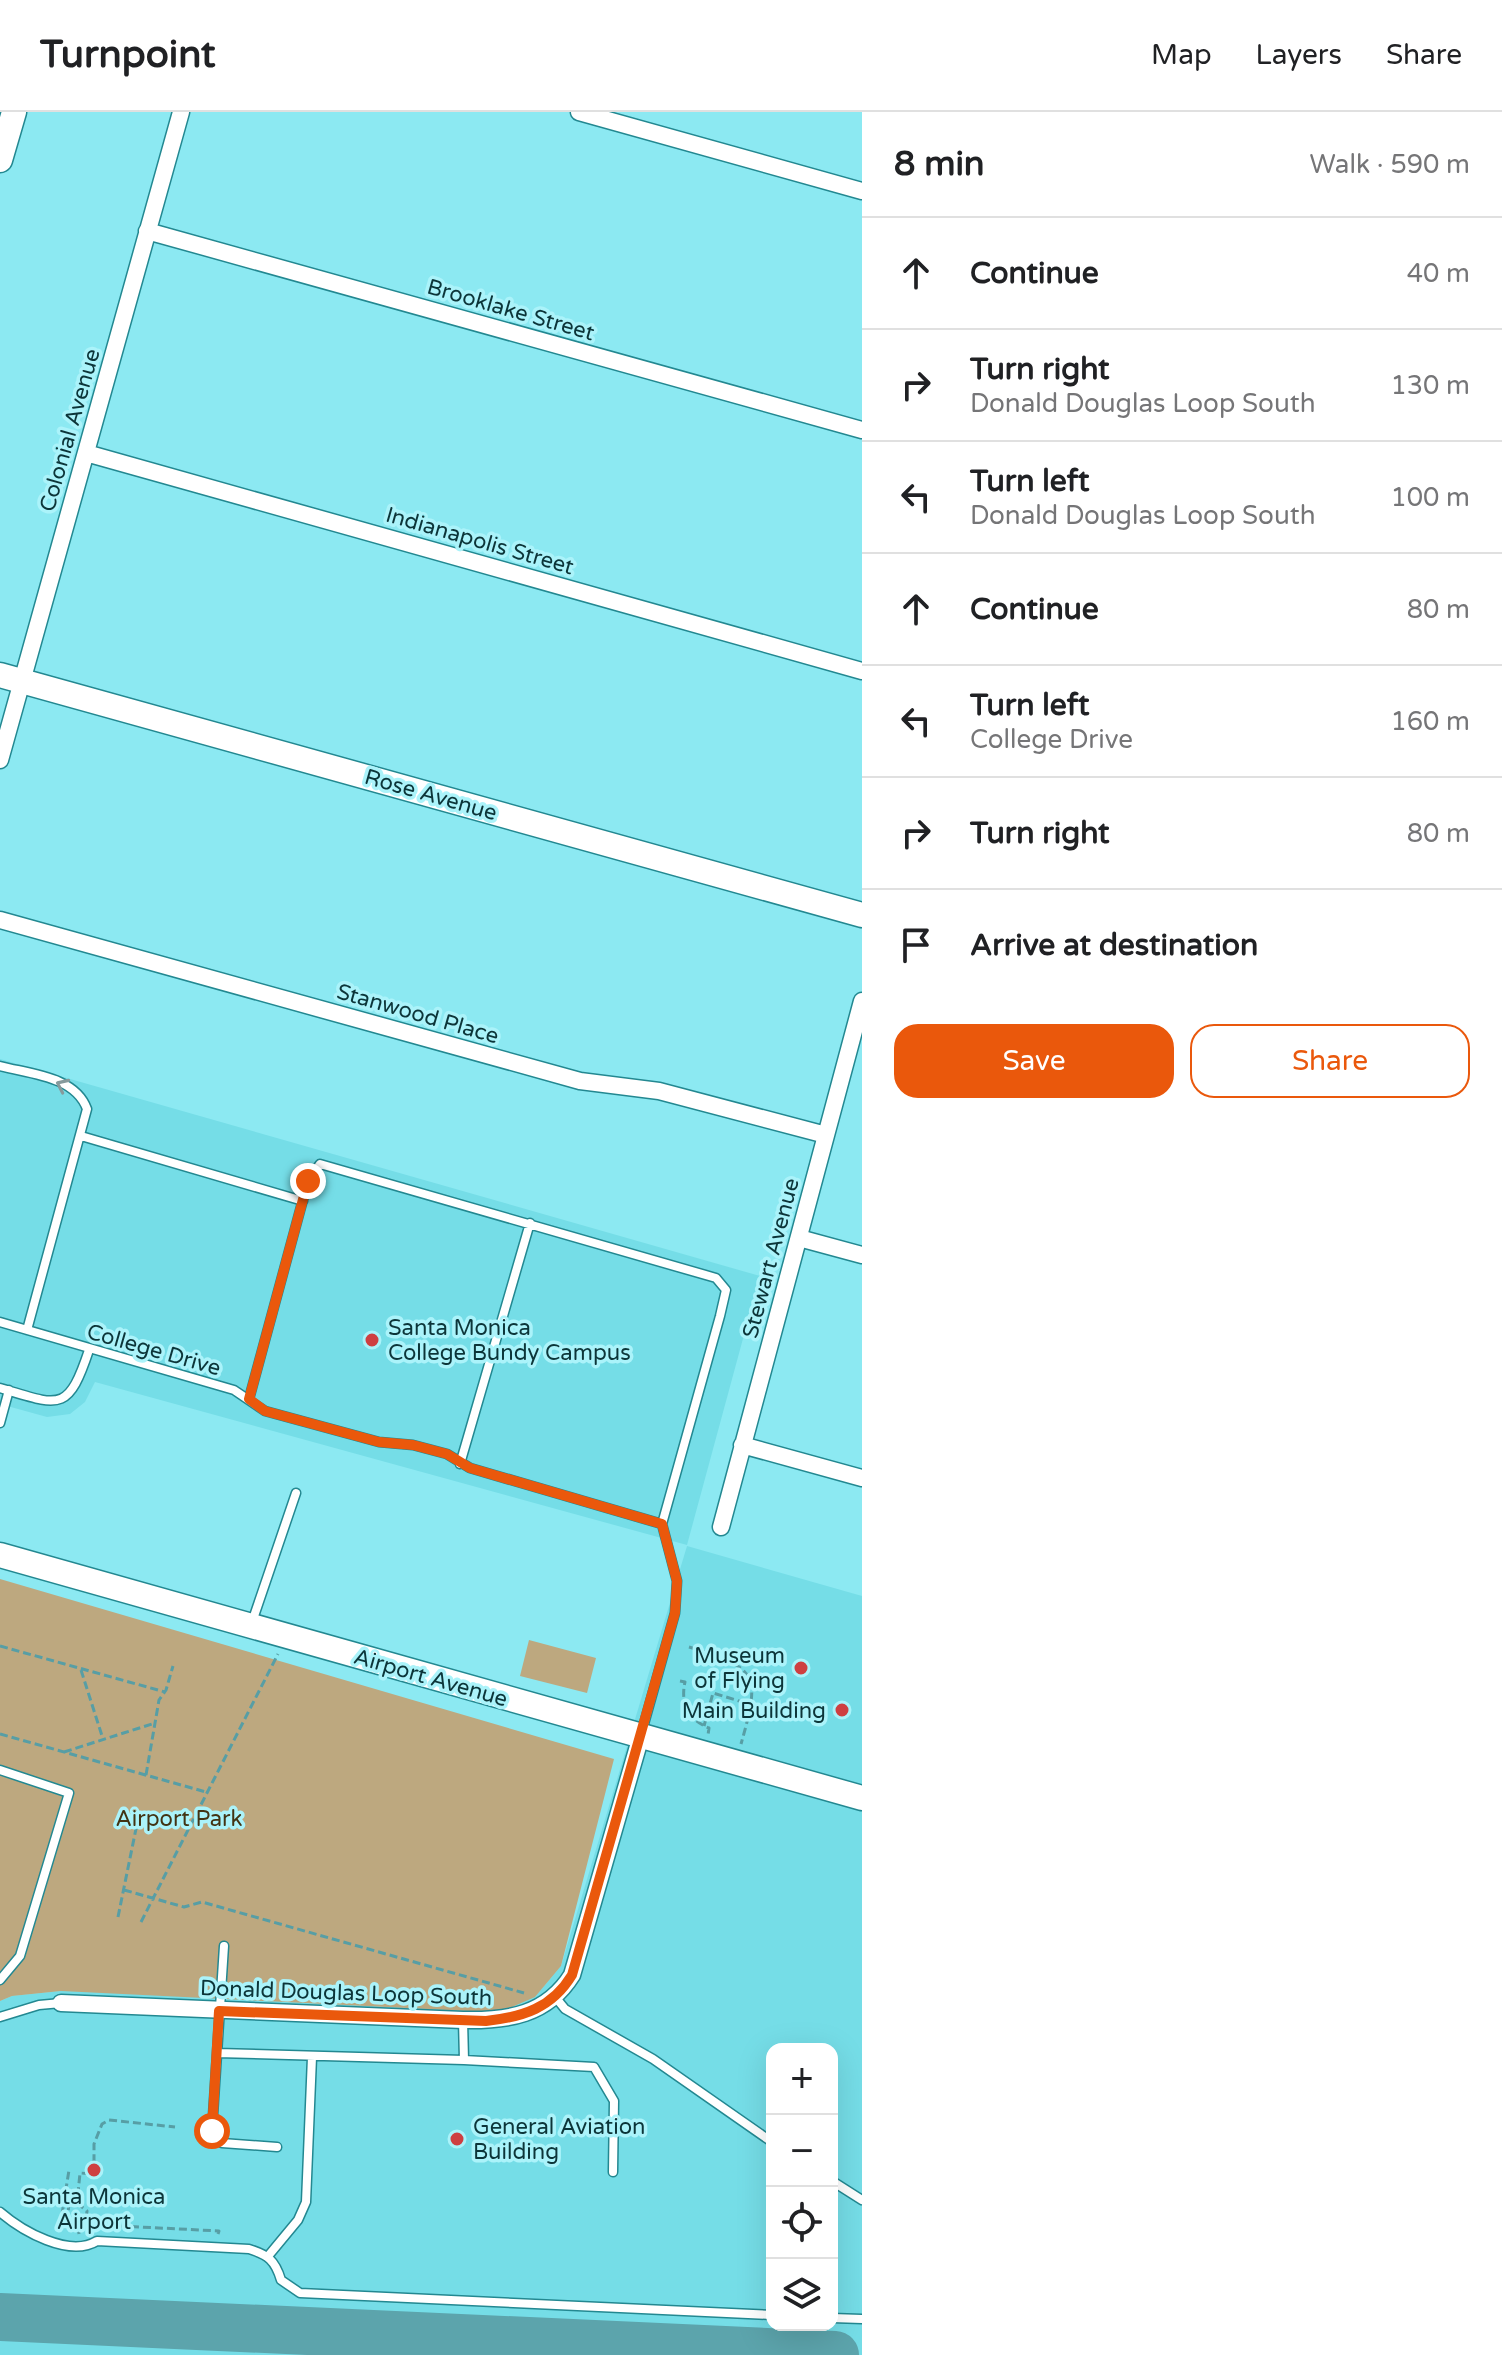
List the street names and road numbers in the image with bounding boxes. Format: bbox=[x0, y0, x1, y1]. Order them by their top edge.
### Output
street label: Brooklake Street bbox=[424, 274, 597, 346]
street label: Colonial Avenue bbox=[34, 346, 106, 515]
street label: Indianapolis Street bbox=[383, 502, 577, 580]
street label: Rose Avenue bbox=[362, 764, 500, 826]
street label: Stanwood Place bbox=[334, 978, 502, 1050]
street label: Stewart Avenue bbox=[737, 1175, 805, 1341]
street label: College Drive bbox=[84, 1318, 224, 1381]
street label: Airport Avenue bbox=[351, 1644, 511, 1712]
street label: Donald Douglas Loop South bbox=[199, 1975, 493, 2011]

